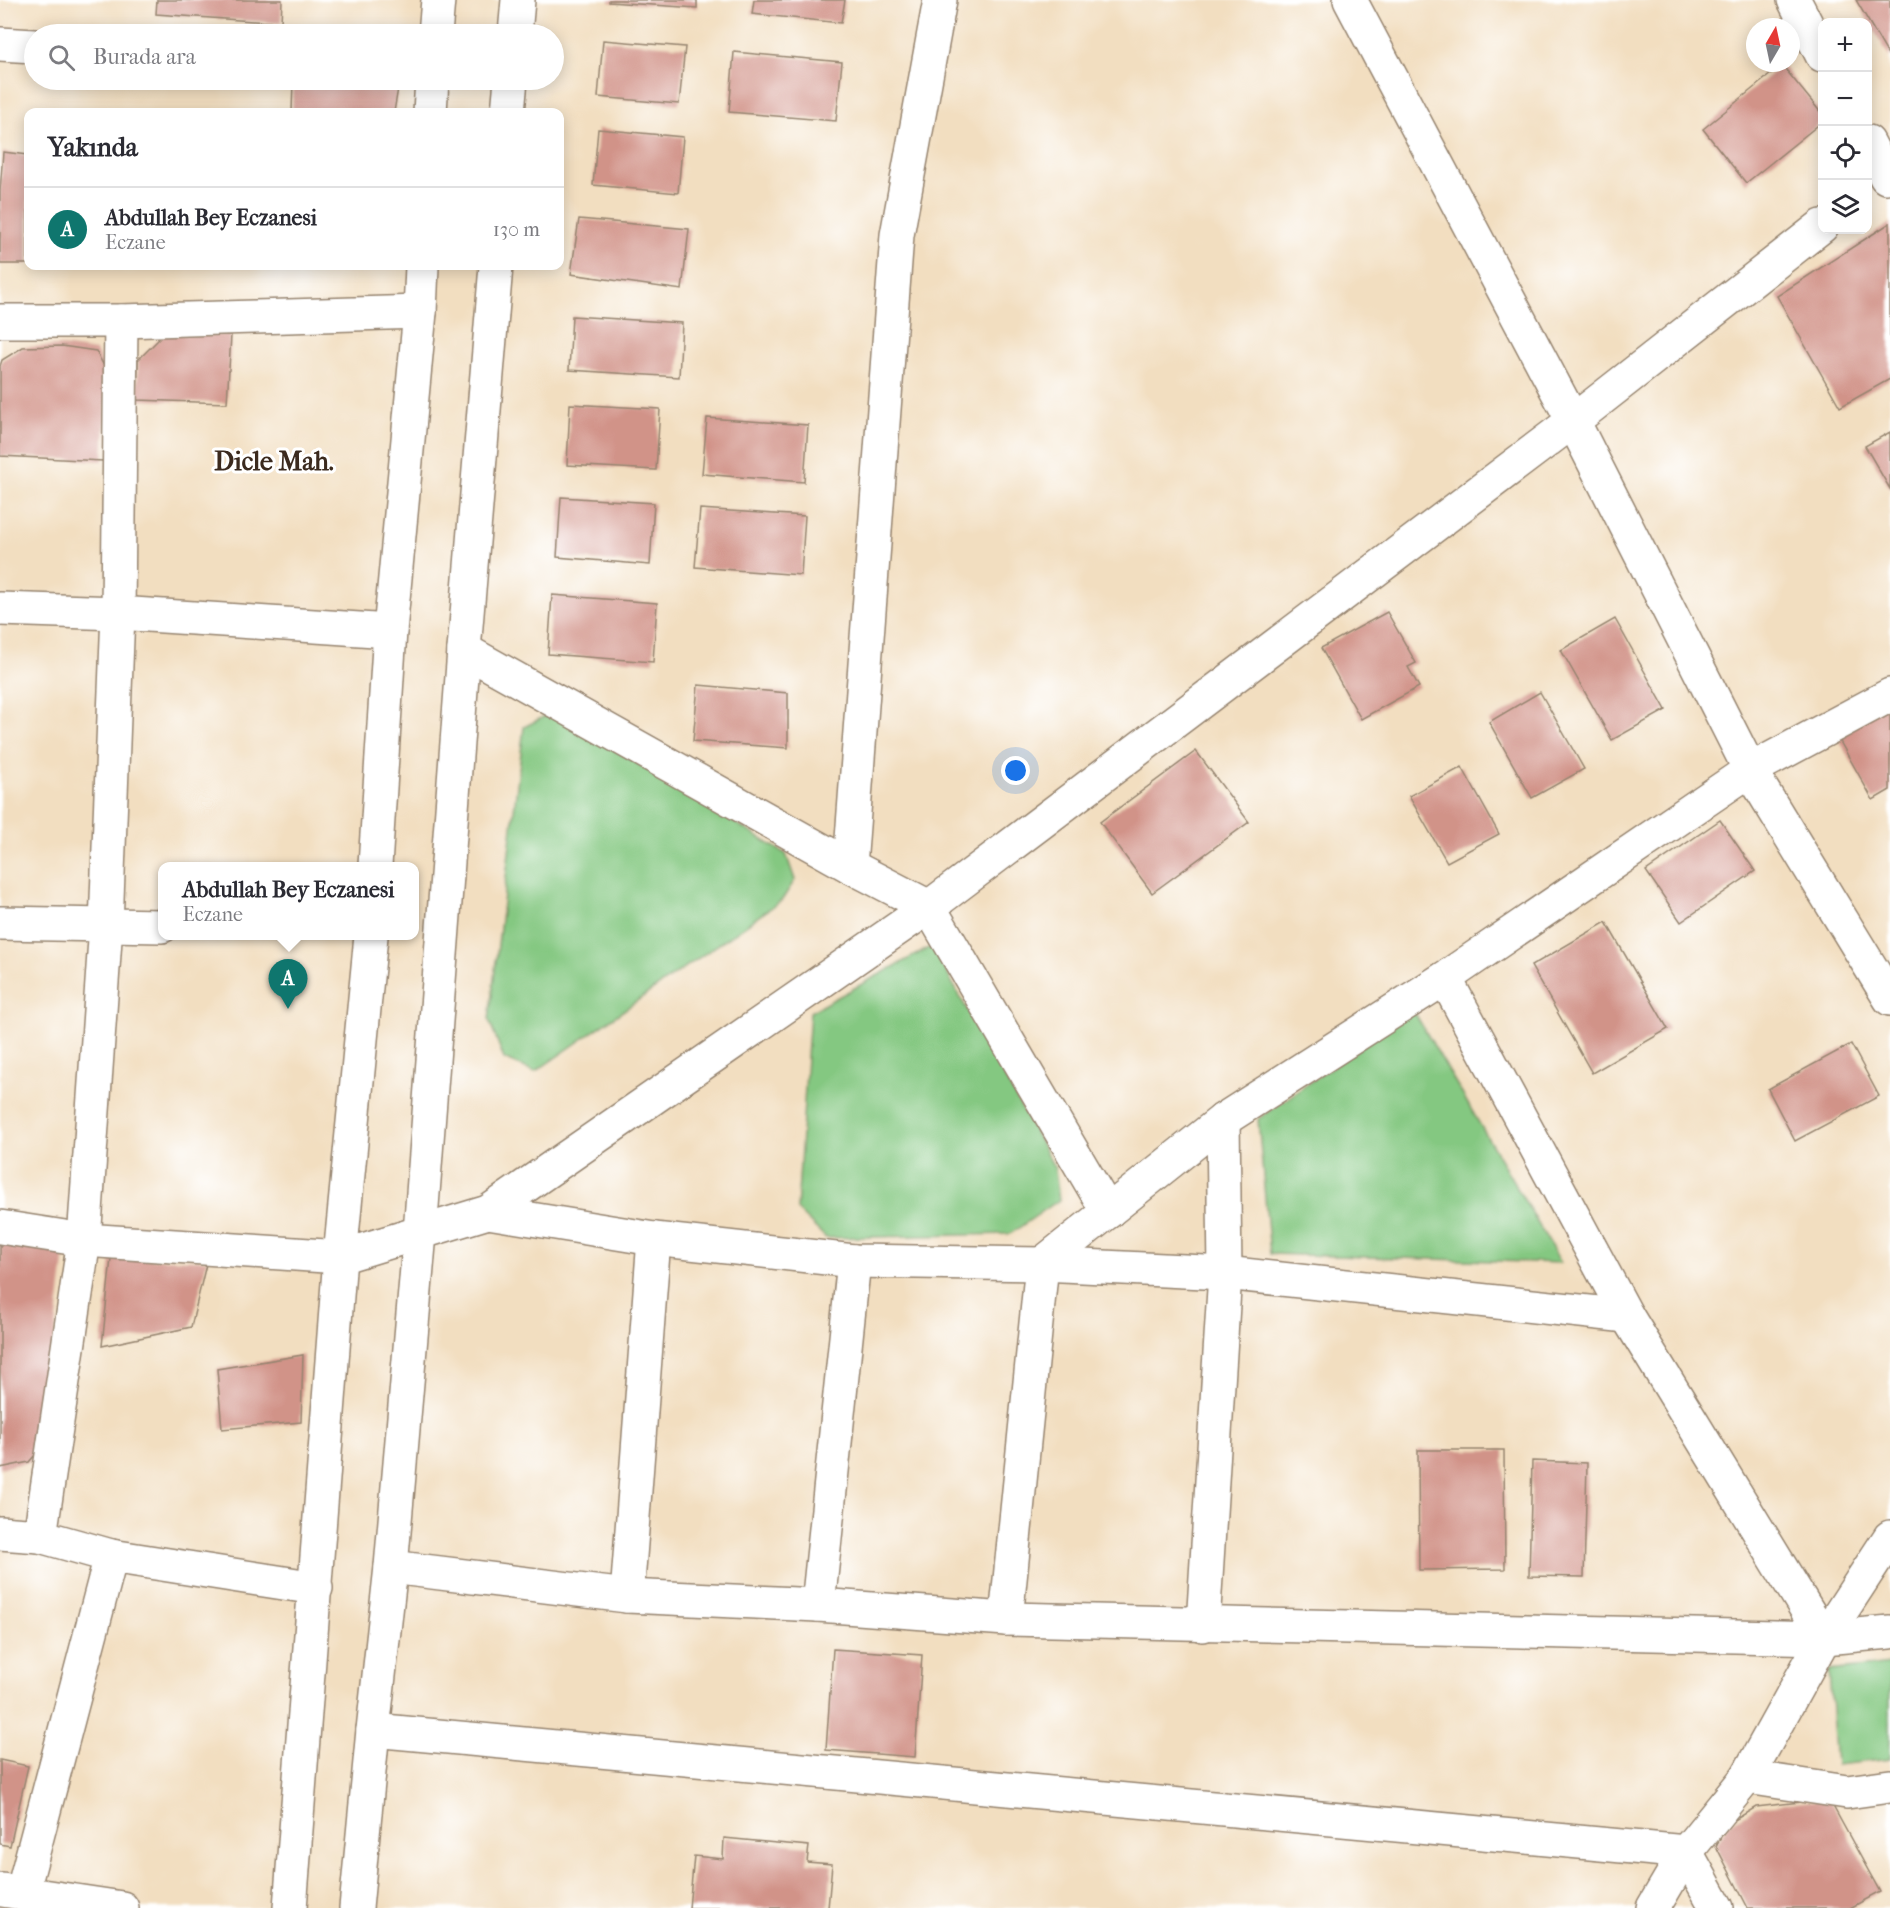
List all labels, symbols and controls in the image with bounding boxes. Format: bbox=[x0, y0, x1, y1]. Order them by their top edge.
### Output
north arrow bbox=[1746, 18, 1800, 72]
map controls bbox=[1818, 18, 1872, 234]
button: + bbox=[1818, 18, 1872, 72]
search box bbox=[24, 24, 564, 90]
icon: search bbox=[45, 41, 78, 74]
text: Burada ara bbox=[93, 44, 196, 70]
button: − bbox=[1818, 72, 1872, 126]
button: locate bbox=[1818, 126, 1872, 180]
text: Yakında bbox=[48, 132, 138, 163]
button: layers bbox=[1818, 180, 1872, 234]
text: Abdullah Bey Eczanesi bbox=[105, 205, 317, 231]
text: A bbox=[61, 218, 74, 241]
text: 130 m bbox=[493, 218, 540, 241]
text: Eczane bbox=[105, 231, 166, 254]
district label: Dicle Mah. bbox=[214, 446, 334, 477]
your location bbox=[1001, 756, 1030, 785]
popup bbox=[158, 862, 419, 940]
text: Abdullah Bey Eczanesi bbox=[182, 877, 395, 903]
text: Eczane bbox=[182, 903, 243, 926]
pin: A bbox=[268, 960, 308, 1009]

